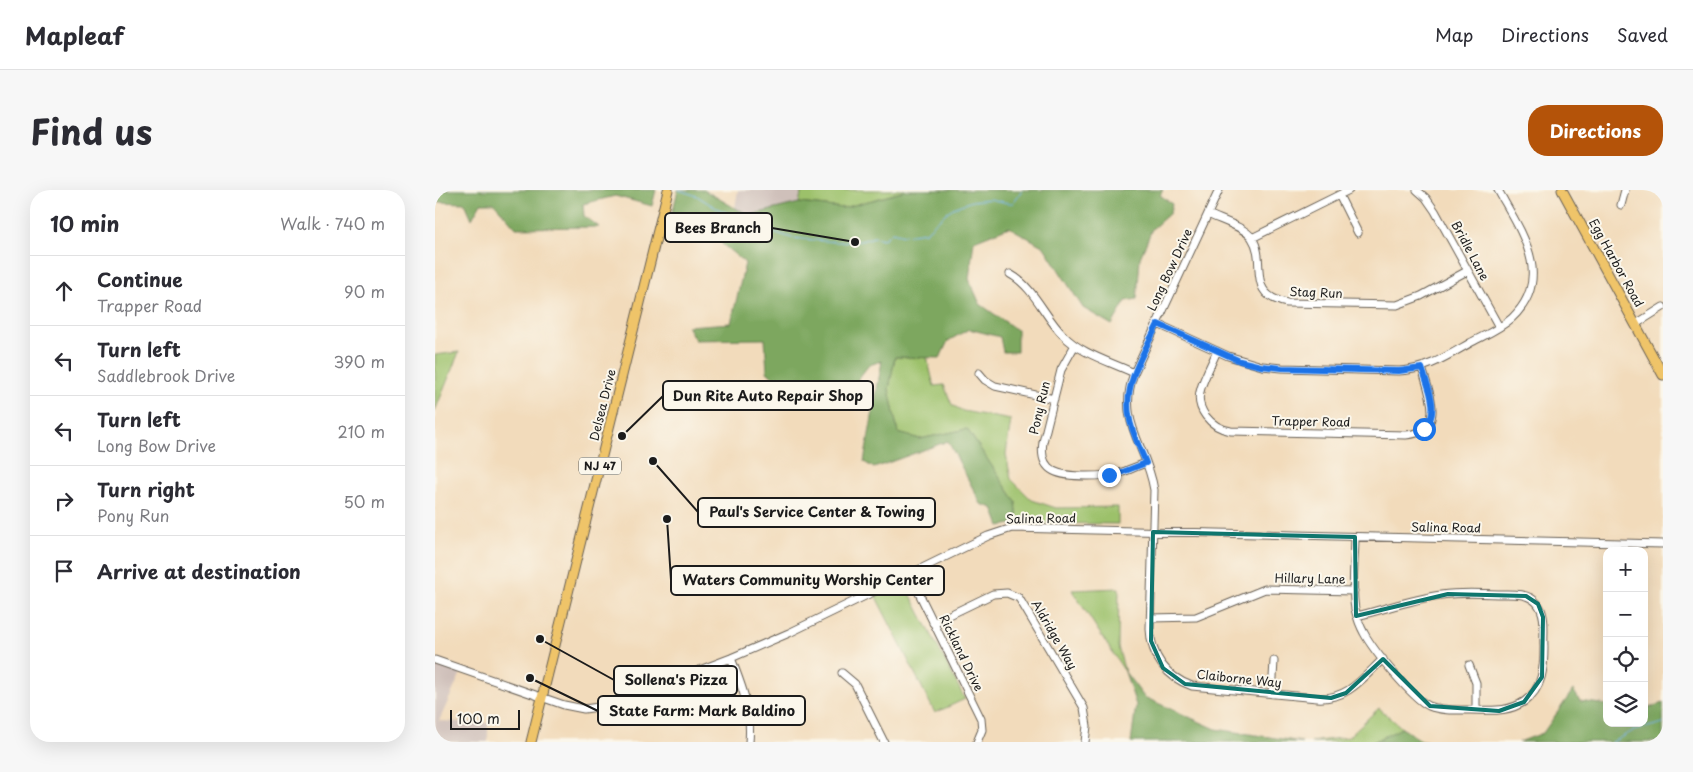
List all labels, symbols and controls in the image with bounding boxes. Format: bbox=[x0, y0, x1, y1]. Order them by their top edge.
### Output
text: Mapleaf bbox=[25, 17, 124, 53]
text: Map bbox=[1435, 21, 1473, 48]
text: Directions bbox=[1501, 21, 1589, 48]
text: Saved bbox=[1617, 21, 1668, 48]
text: Find us bbox=[30, 104, 152, 157]
button: Directions bbox=[1528, 105, 1663, 156]
text: 10 min bbox=[50, 207, 120, 239]
text: Walk · 740 m bbox=[280, 211, 385, 235]
callout: Bees Branch bbox=[665, 213, 772, 242]
street label: Egg Harbor Road bbox=[1585, 215, 1649, 310]
text: Bees Branch bbox=[675, 217, 761, 238]
street label: Bridle Lane bbox=[1448, 217, 1494, 284]
street label: Long Bow Drive bbox=[1142, 225, 1196, 314]
text: Continue bbox=[97, 265, 183, 293]
icon: ahead bbox=[50, 277, 78, 305]
text: 90 m bbox=[344, 279, 385, 303]
street label: Stag Run bbox=[1289, 282, 1343, 302]
text: Trapper Road bbox=[97, 293, 202, 317]
text: Turn left bbox=[97, 335, 181, 363]
icon: left bbox=[50, 347, 78, 375]
text: 390 m bbox=[334, 349, 385, 373]
text: Saddlebrook Drive bbox=[97, 363, 235, 387]
street label: Delsea Drive bbox=[584, 367, 620, 442]
street label: Pony Run bbox=[1024, 379, 1054, 436]
callout: Dun Rite Auto Repair Shop bbox=[663, 381, 873, 410]
text: Dun Rite Auto Repair Shop bbox=[673, 385, 863, 406]
text: Turn left bbox=[97, 405, 181, 433]
street label: Trapper Road bbox=[1271, 411, 1351, 431]
icon: left bbox=[50, 417, 78, 445]
route start bbox=[1413, 418, 1436, 441]
text: 210 m bbox=[337, 419, 385, 443]
text: Long Bow Drive bbox=[97, 433, 216, 457]
road number: NJ 47 bbox=[579, 458, 621, 474]
route end bbox=[1098, 464, 1121, 487]
text: Turn right bbox=[97, 475, 195, 503]
icon: right bbox=[50, 487, 78, 515]
text: 50 m bbox=[344, 489, 385, 513]
callout: Paul's Service Center & Towing bbox=[698, 498, 935, 527]
text: Paul's Service Center & Towing bbox=[709, 501, 925, 522]
text: Pony Run bbox=[97, 503, 169, 527]
street label: Salina Road bbox=[1006, 508, 1076, 528]
street label: Salina Road bbox=[1411, 517, 1481, 537]
map controls bbox=[1603, 547, 1648, 727]
button: + bbox=[1603, 547, 1648, 592]
icon: arrive bbox=[50, 557, 78, 585]
text: Arrive at destination bbox=[97, 557, 301, 585]
callout: Waters Community Worship Center bbox=[671, 566, 944, 595]
street label: Hillary Lane bbox=[1274, 568, 1346, 588]
text: Waters Community Worship Center bbox=[683, 569, 934, 590]
button: − bbox=[1603, 592, 1648, 637]
street label: Aldridge Way bbox=[1028, 596, 1082, 673]
street label: Rickland Drive bbox=[936, 611, 988, 694]
button: locate bbox=[1603, 637, 1648, 682]
street label: Claiborne Way bbox=[1196, 665, 1283, 691]
callout: Sollena's Pizza bbox=[614, 666, 737, 695]
text: Sollena's Pizza bbox=[624, 669, 728, 690]
button: layers bbox=[1603, 682, 1648, 727]
callout: State Farm: Mark Baldino bbox=[598, 696, 805, 725]
text: State Farm: Mark Baldino bbox=[609, 700, 795, 721]
scale bar bbox=[450, 707, 520, 730]
text: 100 m bbox=[457, 708, 500, 729]

